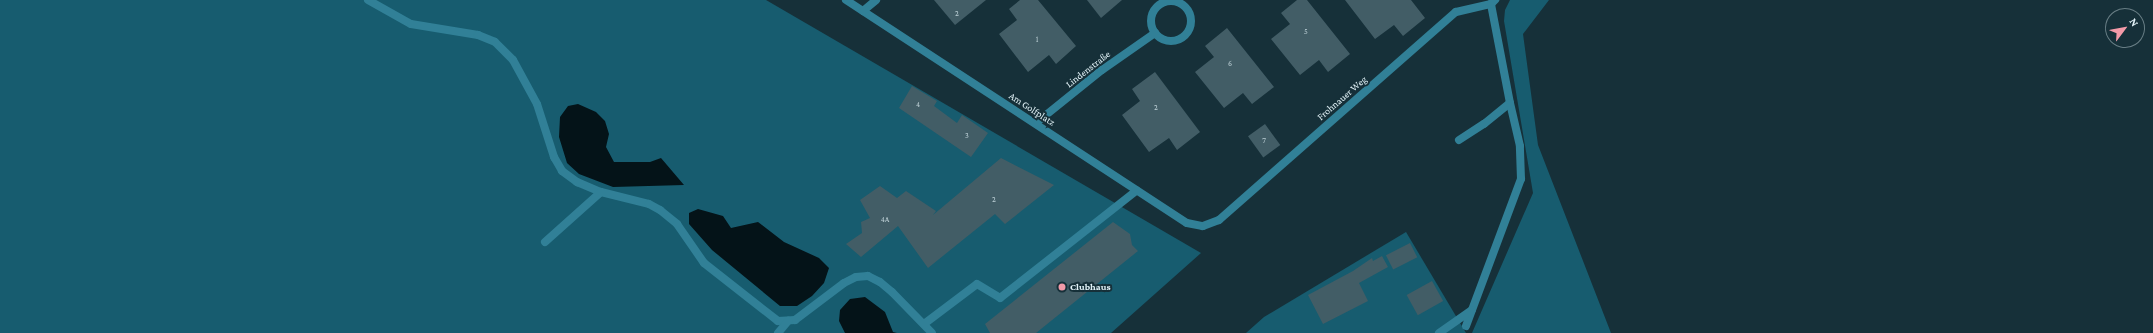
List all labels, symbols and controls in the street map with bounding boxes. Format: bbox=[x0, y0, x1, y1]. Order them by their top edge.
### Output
north arrow bbox=[2105, 8, 2145, 48]
house number: 2 bbox=[955, 9, 959, 19]
text: N bbox=[2127, 16, 2141, 29]
house number: 5 bbox=[1304, 27, 1308, 37]
house number: 1 bbox=[1036, 35, 1038, 45]
street label: Lindenstraße bbox=[1063, 48, 1113, 90]
house number: 6 bbox=[1228, 59, 1232, 69]
street label: Frohnauer Weg bbox=[1315, 73, 1369, 123]
street label: Am Golfplatz bbox=[1007, 90, 1057, 128]
house number: 4 bbox=[916, 100, 920, 110]
house number: 2 bbox=[1154, 103, 1158, 113]
house number: 3 bbox=[965, 131, 969, 141]
house number: 7 bbox=[1262, 136, 1266, 146]
house number: 2 bbox=[992, 195, 996, 205]
house number: 4A bbox=[881, 215, 889, 225]
place label: Clubhaus bbox=[1070, 281, 1110, 293]
marker: Clubhaus bbox=[1057, 282, 1067, 292]

